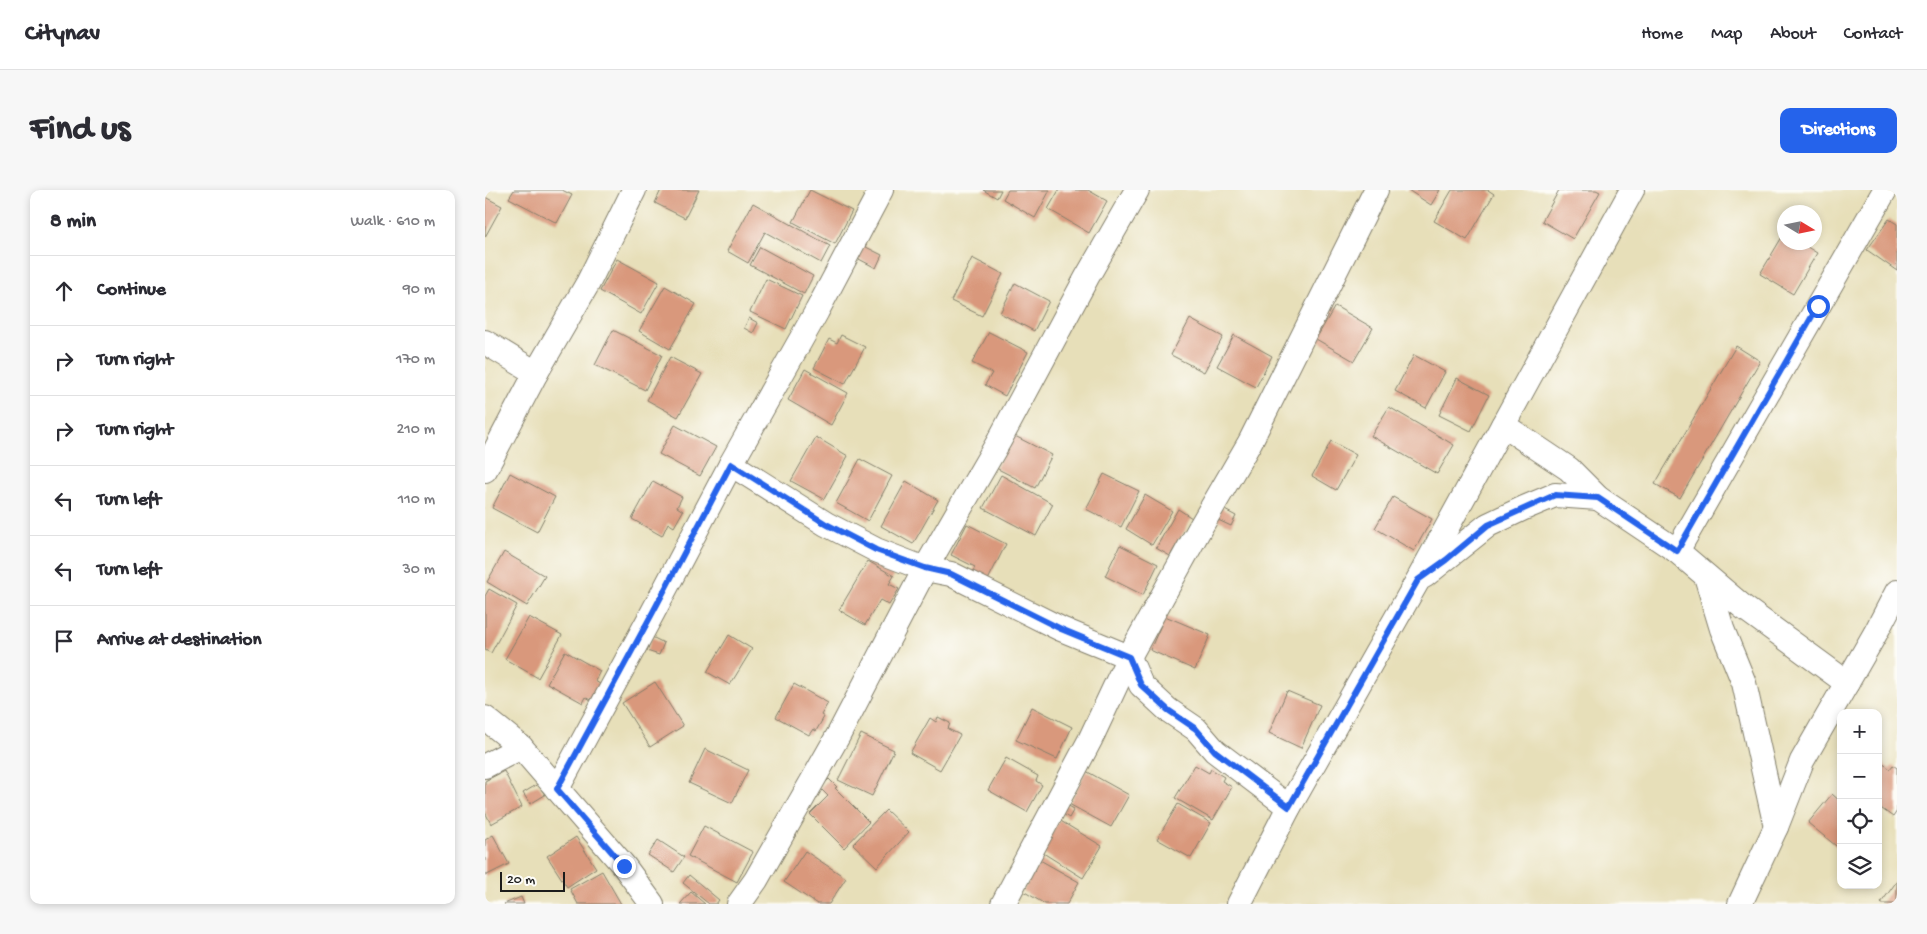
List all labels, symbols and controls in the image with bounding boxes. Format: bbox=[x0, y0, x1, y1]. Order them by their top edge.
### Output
text: Citynav bbox=[25, 20, 100, 49]
text: Home bbox=[1641, 24, 1683, 45]
text: Map bbox=[1711, 24, 1742, 45]
text: About bbox=[1770, 24, 1816, 45]
text: Contact bbox=[1844, 24, 1902, 45]
button: Directions bbox=[1780, 108, 1897, 153]
text: Find us bbox=[30, 110, 130, 151]
north arrow bbox=[1777, 205, 1822, 250]
text: 8 min bbox=[50, 210, 96, 235]
text: Walk · 610 m bbox=[350, 213, 435, 232]
icon: ahead bbox=[50, 277, 78, 305]
text: Continue bbox=[97, 279, 166, 302]
text: 90 m bbox=[403, 281, 435, 300]
route start bbox=[1807, 295, 1830, 318]
icon: right bbox=[50, 347, 78, 375]
text: Turn right bbox=[97, 349, 173, 372]
text: 170 m bbox=[396, 351, 435, 370]
icon: right bbox=[50, 417, 78, 445]
text: Turn right bbox=[97, 419, 173, 442]
text: 210 m bbox=[396, 421, 435, 440]
icon: left bbox=[50, 487, 78, 515]
text: Turn left bbox=[97, 489, 161, 512]
text: 110 m bbox=[398, 491, 435, 510]
icon: left bbox=[50, 557, 78, 585]
text: Turn left bbox=[97, 559, 161, 582]
text: 30 m bbox=[402, 561, 435, 580]
icon: arrive bbox=[50, 627, 78, 655]
text: Arrive at destination bbox=[97, 629, 261, 652]
map controls bbox=[1837, 709, 1882, 889]
button: + bbox=[1837, 709, 1882, 754]
button: − bbox=[1837, 754, 1882, 799]
button: locate bbox=[1837, 799, 1882, 844]
button: layers bbox=[1837, 844, 1882, 889]
route end bbox=[613, 855, 636, 878]
scale bar bbox=[500, 869, 565, 892]
text: 20 m bbox=[507, 872, 535, 889]

